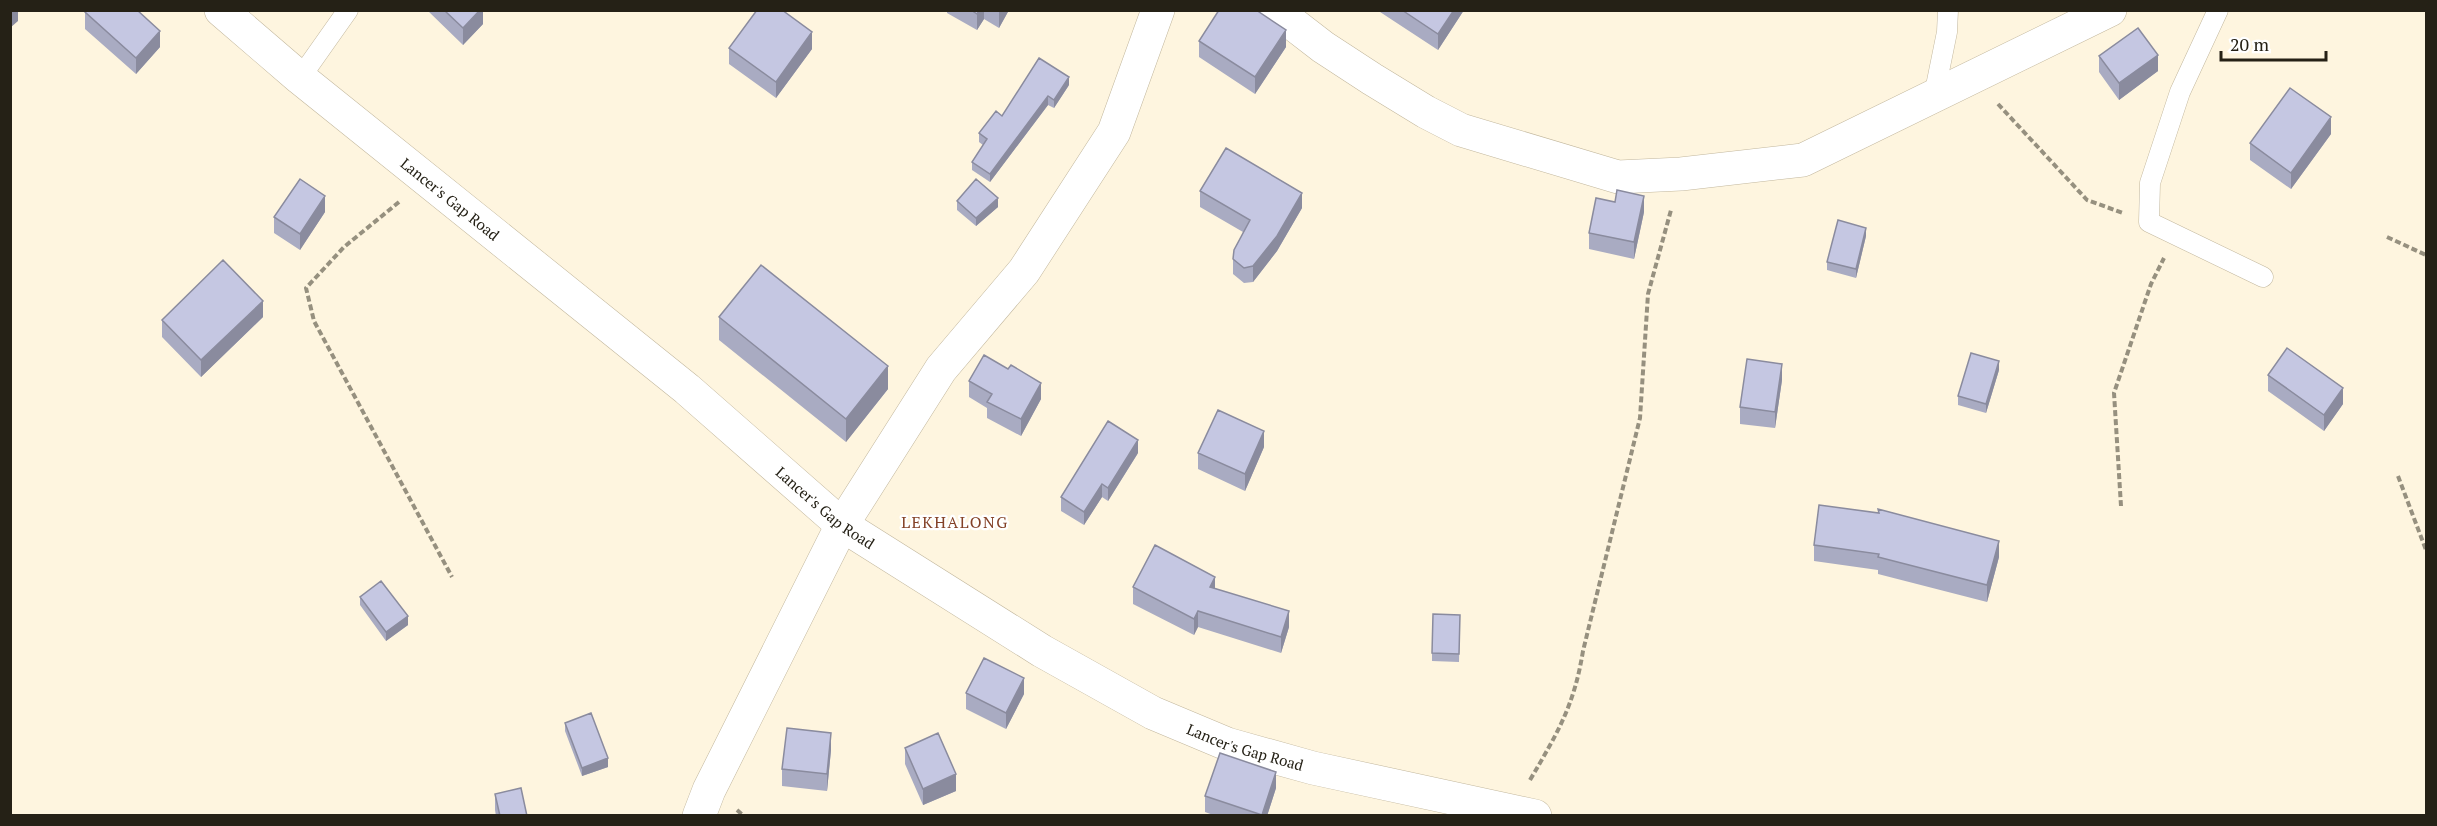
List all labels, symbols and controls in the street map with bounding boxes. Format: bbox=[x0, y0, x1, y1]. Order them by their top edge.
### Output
scale bar bbox=[2221, 24, 2326, 62]
text: 20 m bbox=[2230, 32, 2270, 56]
street label: Lancer's Gap Road bbox=[397, 153, 504, 245]
street label: Lancer's Gap Road bbox=[772, 462, 878, 553]
district label: LEKHALONG bbox=[901, 511, 1009, 533]
street label: Lancer's Gap Road bbox=[1184, 718, 1306, 775]

